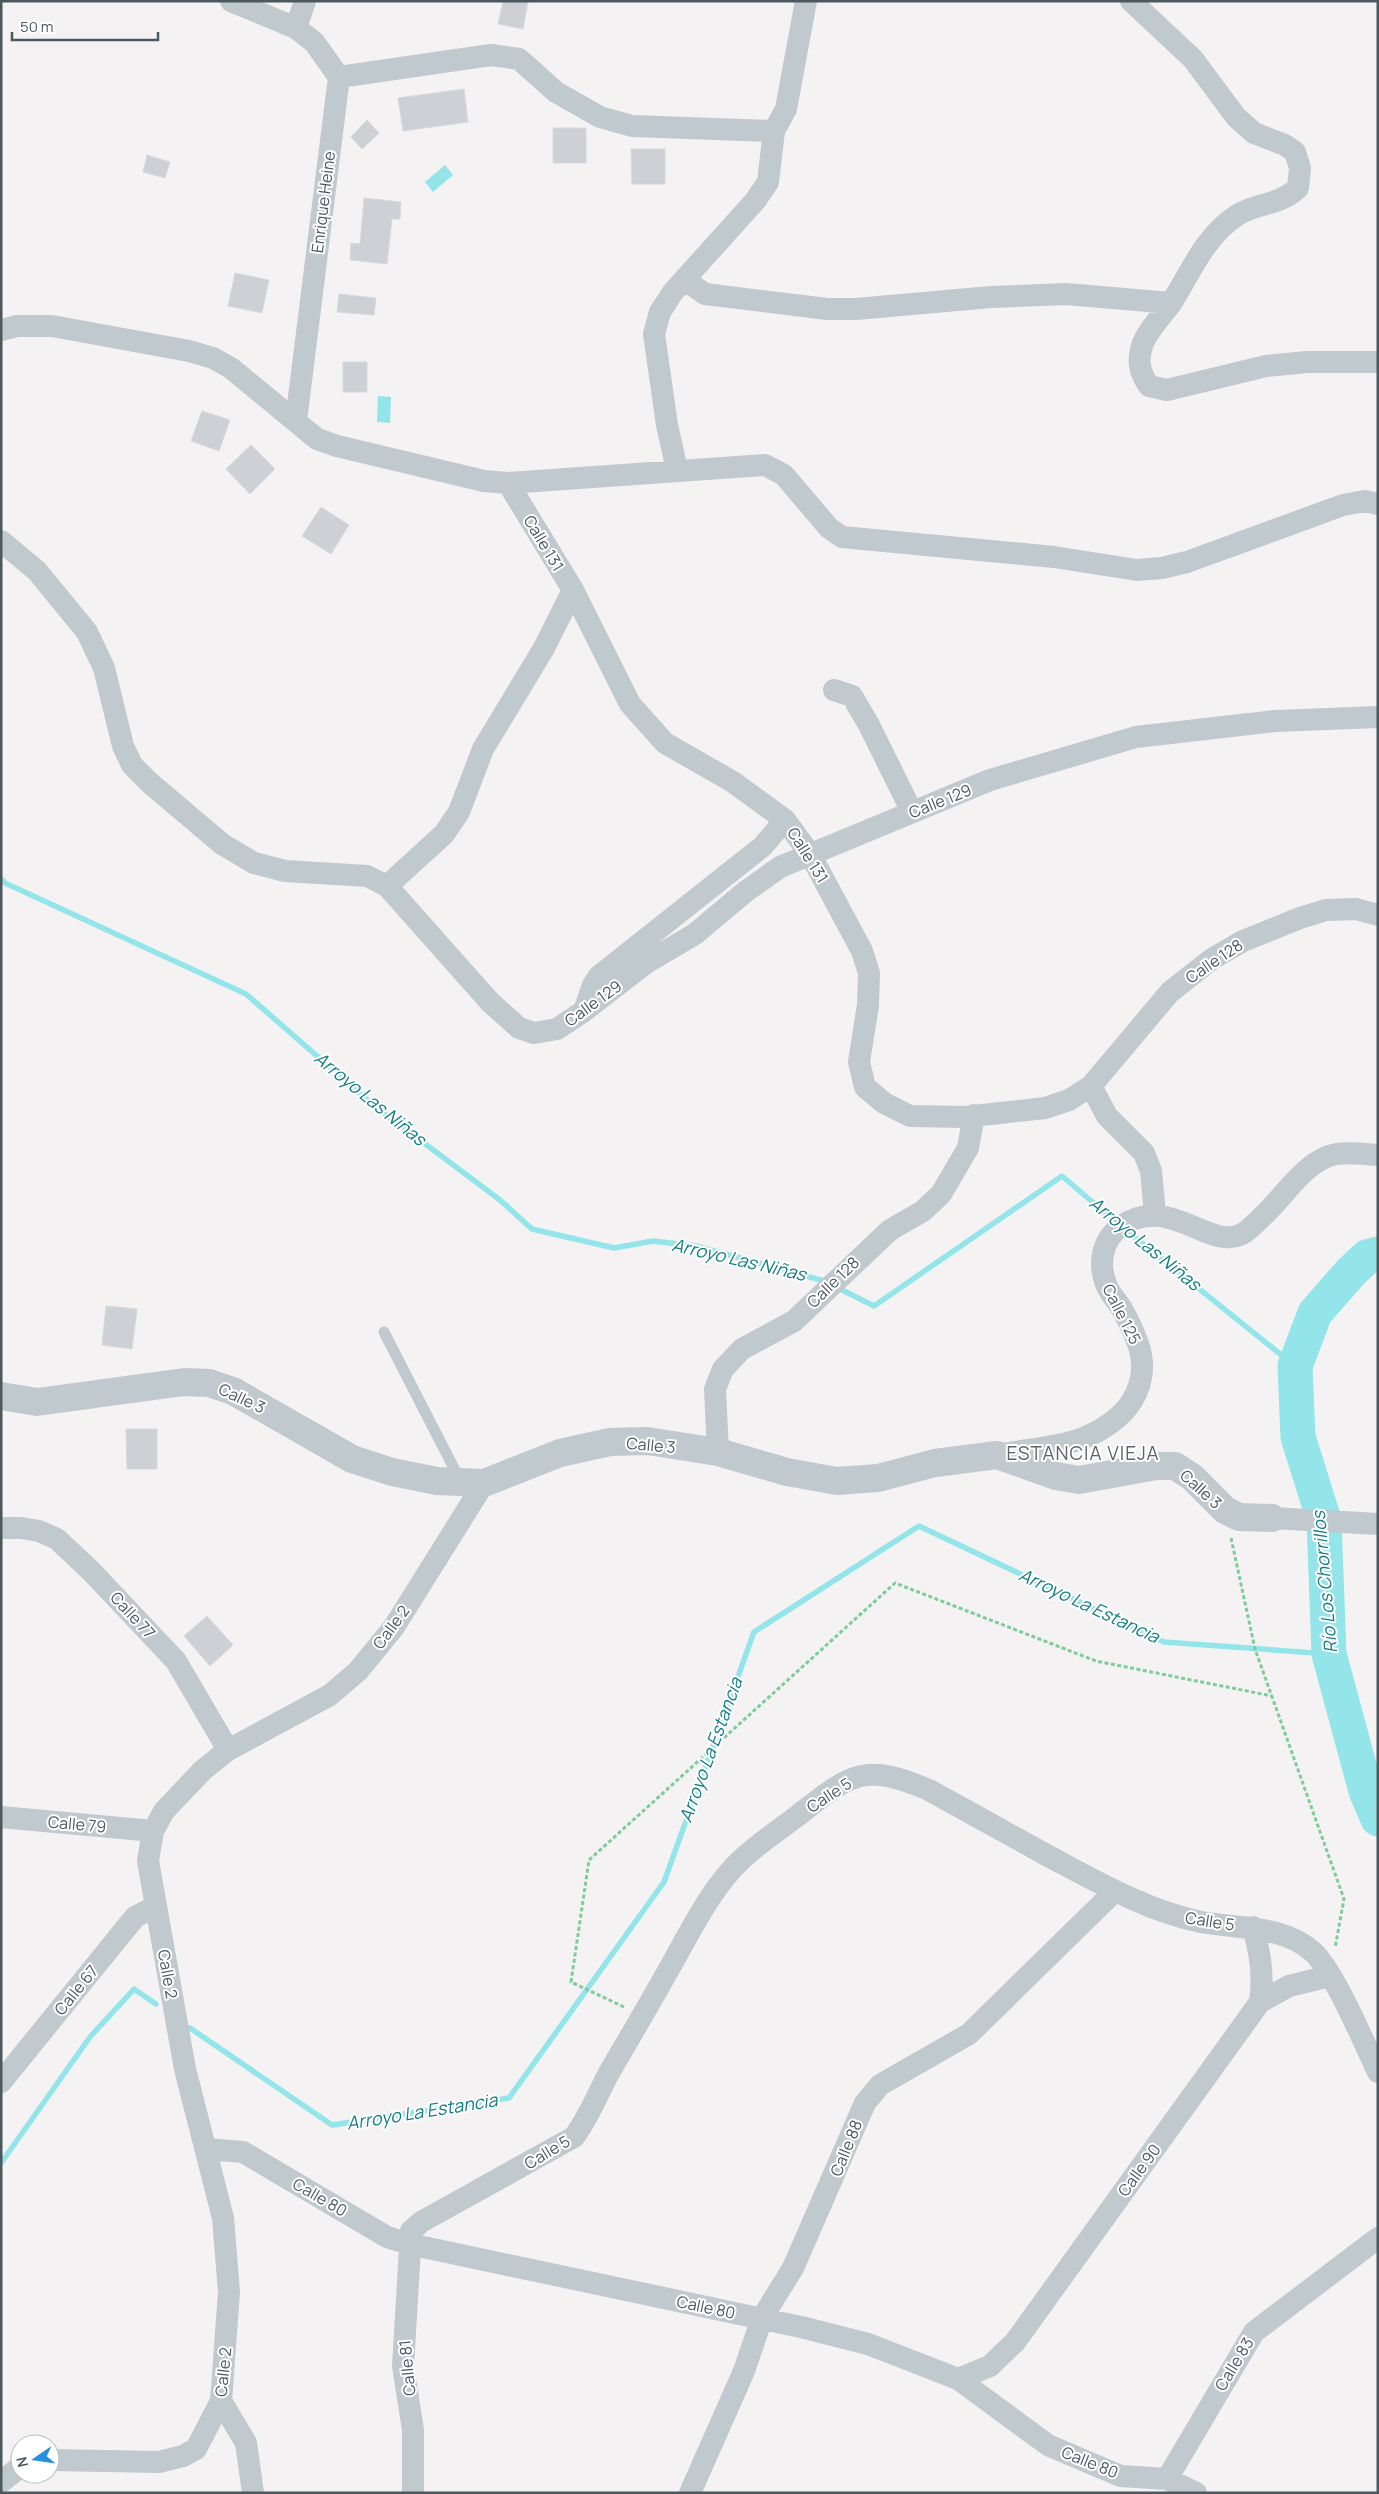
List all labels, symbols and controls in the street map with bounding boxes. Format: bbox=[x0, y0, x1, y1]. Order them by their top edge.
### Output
scale bar bbox=[12, 10, 159, 42]
text: 50 m bbox=[20, 16, 54, 37]
street label: Enrique Heine bbox=[306, 150, 340, 254]
street label: Calle 131 bbox=[519, 511, 569, 575]
street label: Calle 129 bbox=[905, 779, 975, 823]
street label: Calle 131 bbox=[782, 823, 834, 887]
street label: Calle 128 bbox=[1181, 934, 1247, 988]
street label: Calle 129 bbox=[560, 975, 626, 1031]
water label: Arroyo Las Niñas bbox=[310, 1046, 433, 1152]
water label: Arroyo Las Niñas bbox=[1085, 1191, 1208, 1297]
water label: Arroyo Las Niñas bbox=[670, 1232, 810, 1286]
street label: Calle 128 bbox=[802, 1252, 864, 1312]
street label: Calle 125 bbox=[1097, 1280, 1147, 1348]
street label: Calle 3 bbox=[215, 1378, 269, 1418]
street label: Calle 3 bbox=[626, 1432, 676, 1458]
district label: ESTANCIA VIEJA bbox=[1006, 1440, 1160, 1466]
street label: Calle 3 bbox=[1175, 1464, 1227, 1514]
water label: Río Los Chorrillos bbox=[1306, 1509, 1342, 1654]
water label: Arroyo La Estancia bbox=[1015, 1562, 1164, 1649]
street label: Calle 77 bbox=[106, 1587, 160, 1643]
street label: Calle 2 bbox=[368, 1601, 414, 1653]
water label: Arroyo La Estancia bbox=[673, 1673, 748, 1825]
street label: Calle 5 bbox=[802, 1772, 856, 1818]
street label: Calle 79 bbox=[47, 1811, 107, 1837]
street label: Calle 5 bbox=[1184, 1906, 1236, 1936]
street label: Calle 2 bbox=[153, 1948, 183, 2000]
street label: Calle 67 bbox=[49, 1960, 103, 2020]
water label: Arroyo La Estancia bbox=[345, 2087, 500, 2135]
street label: Calle 88 bbox=[825, 2117, 867, 2179]
street label: Calle 5 bbox=[520, 2130, 574, 2174]
street label: Calle 90 bbox=[1112, 2139, 1166, 2201]
street label: Calle 80 bbox=[289, 2173, 351, 2221]
street label: Calle 80 bbox=[675, 2290, 737, 2324]
street label: Calle 83 bbox=[1210, 2333, 1258, 2395]
street label: Calle 81 bbox=[394, 2339, 420, 2397]
street label: Calle 2 bbox=[209, 2346, 237, 2398]
north arrow bbox=[10, 2434, 60, 2484]
street label: Calle 80 bbox=[1058, 2441, 1122, 2483]
text: N bbox=[11, 2455, 32, 2469]

